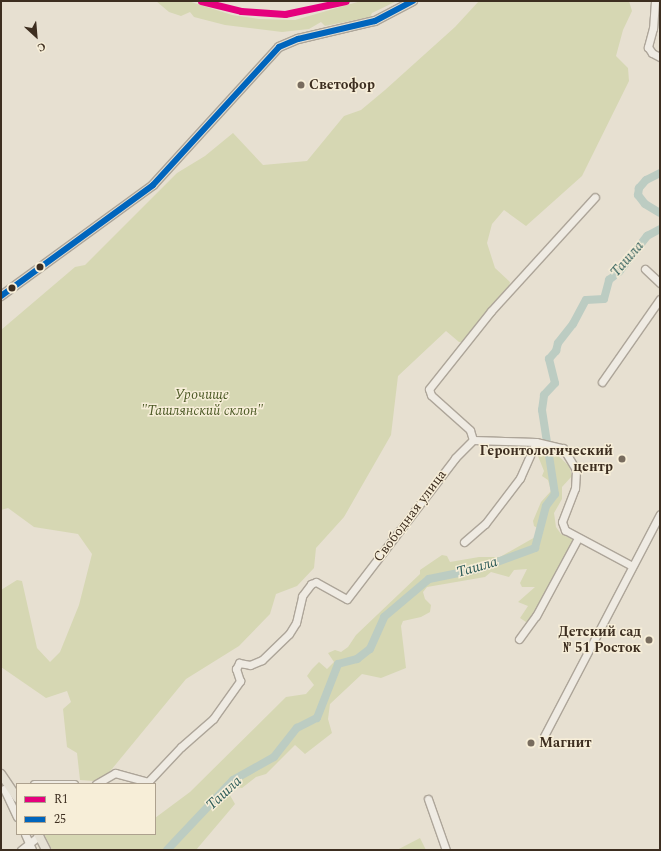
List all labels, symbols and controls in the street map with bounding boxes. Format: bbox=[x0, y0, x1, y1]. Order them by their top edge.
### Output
north arrow bbox=[16, 16, 56, 56]
text: С bbox=[34, 38, 49, 57]
place label: Светофор bbox=[309, 77, 375, 93]
marker: Светофор bbox=[296, 80, 306, 90]
water label: Ташла bbox=[606, 237, 648, 281]
unlabelled marker bbox=[35, 262, 45, 272]
unlabelled marker bbox=[7, 283, 17, 293]
park label: Урочище "Ташлянский склон" bbox=[141, 387, 263, 420]
place label: Геронтологический центр bbox=[480, 443, 613, 476]
marker: Геронтологический центр bbox=[616, 453, 628, 465]
street label: Свободная улица bbox=[370, 466, 450, 566]
water label: Ташла bbox=[454, 553, 500, 581]
place label: Детский сад № 51 Росток bbox=[559, 624, 641, 656]
marker: Детский сад № 51 Росток bbox=[644, 635, 654, 645]
place label: Магнит bbox=[539, 735, 591, 751]
marker: Магнит bbox=[526, 738, 536, 748]
water label: Ташла bbox=[202, 772, 246, 814]
legend bbox=[16, 783, 156, 835]
text: R1 bbox=[54, 790, 68, 809]
text: 25 bbox=[54, 810, 66, 829]

